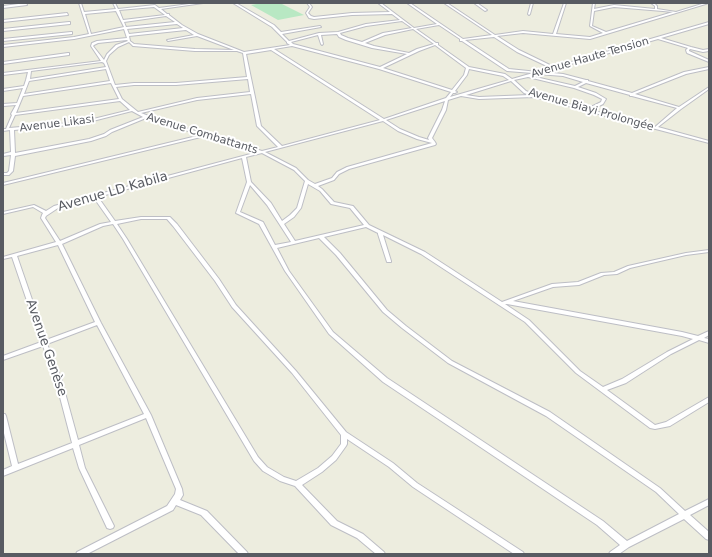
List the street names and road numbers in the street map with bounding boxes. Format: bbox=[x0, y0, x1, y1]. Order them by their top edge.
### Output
street label: Avenue Haute Tension bbox=[530, 35, 650, 81]
street label: Avenue Biayi Prolongée bbox=[527, 86, 655, 134]
street label: Avenue Combattants bbox=[145, 111, 259, 157]
street label: Avenue Likasi bbox=[19, 113, 95, 135]
street label: Avenue LD Kabila bbox=[56, 169, 170, 215]
street label: Avenue Genèse bbox=[22, 297, 70, 399]

